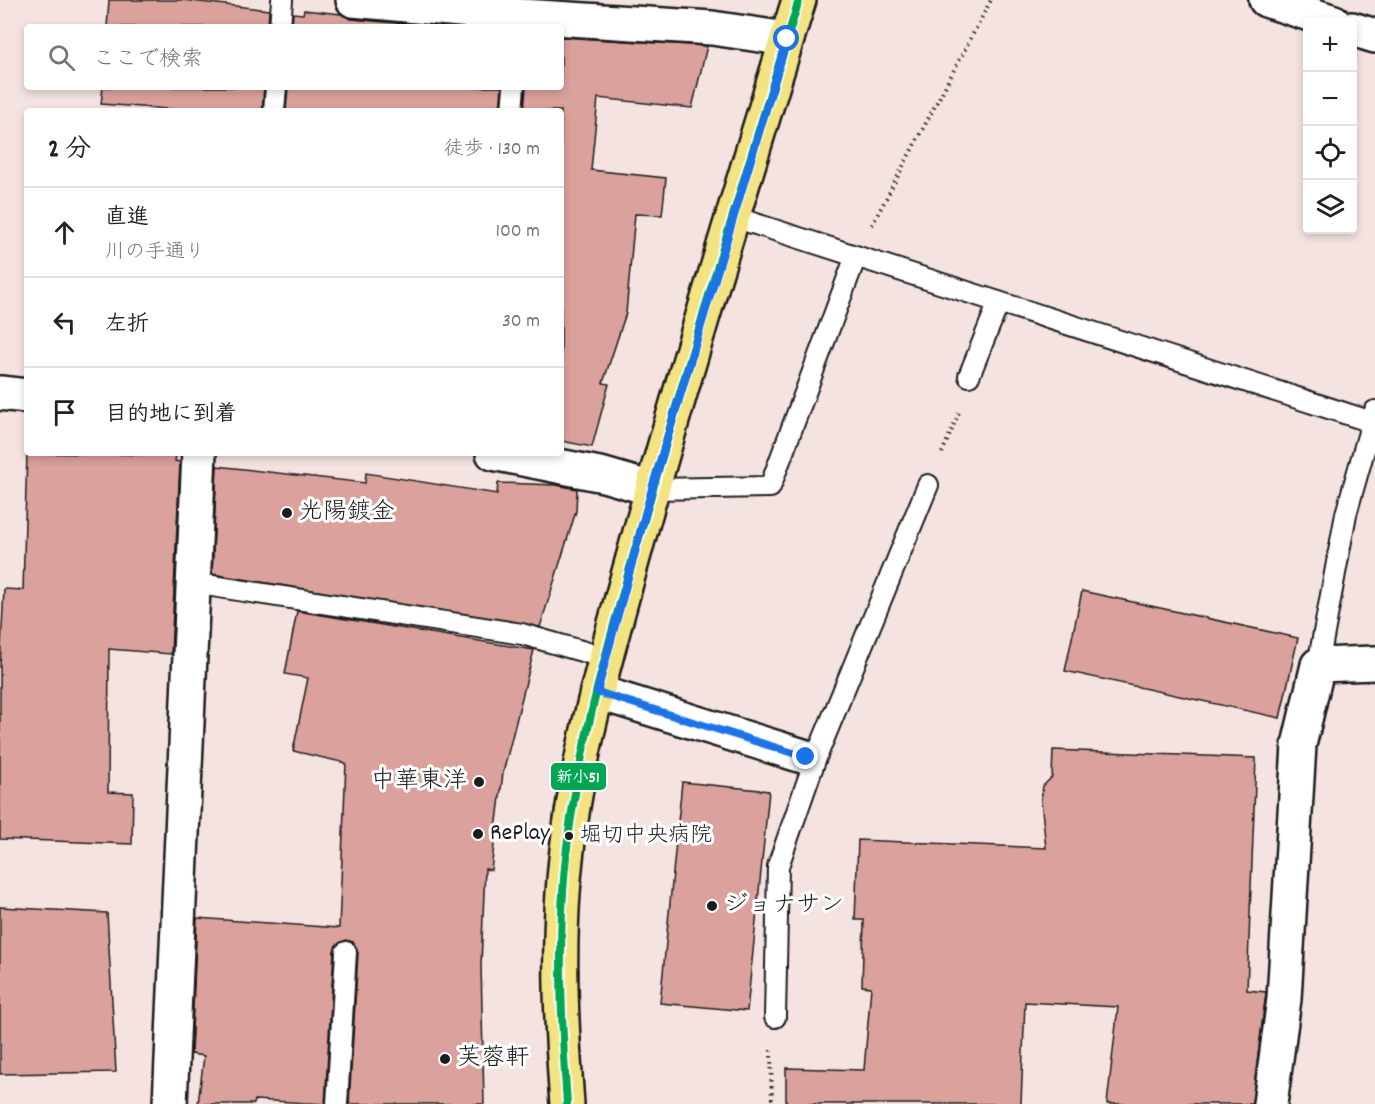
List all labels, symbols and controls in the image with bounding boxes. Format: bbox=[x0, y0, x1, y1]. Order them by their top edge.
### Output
map controls bbox=[1303, 18, 1357, 234]
button: + bbox=[1303, 18, 1357, 72]
search box bbox=[24, 24, 564, 90]
route start bbox=[773, 25, 799, 51]
icon: search bbox=[45, 41, 78, 74]
text: ここで検索 bbox=[93, 45, 203, 76]
button: − bbox=[1303, 72, 1357, 126]
button: locate bbox=[1303, 126, 1357, 180]
text: 2 分 bbox=[48, 132, 91, 169]
text: 徒歩 · 130 m bbox=[444, 136, 540, 164]
button: layers bbox=[1303, 180, 1357, 234]
text: 直進 bbox=[105, 203, 149, 234]
icon: ahead bbox=[48, 216, 81, 249]
text: 100 m bbox=[496, 218, 540, 246]
text: 川の手通り bbox=[105, 239, 205, 267]
icon: left bbox=[48, 306, 81, 339]
text: 30 m bbox=[502, 308, 540, 336]
text: 左折 bbox=[105, 310, 149, 341]
icon: arrive bbox=[48, 396, 81, 429]
text: 目的地に到着 bbox=[105, 400, 237, 431]
place label: 光陽鍍金 bbox=[299, 496, 395, 530]
marker: 光陽鍍金 bbox=[280, 506, 294, 520]
route end bbox=[792, 743, 818, 769]
line badge: 新小51 bbox=[550, 762, 607, 791]
place label: 中華東洋 bbox=[371, 765, 467, 799]
text: 新小51 bbox=[557, 767, 599, 790]
marker: 中華東洋 bbox=[472, 775, 486, 789]
place label: RePlay bbox=[490, 817, 551, 851]
place label: 堀切中央病院 bbox=[580, 821, 712, 852]
marker: RePlay bbox=[471, 827, 485, 841]
marker: 堀切中央病院 bbox=[563, 830, 575, 842]
place label: ジョナサン bbox=[724, 889, 844, 923]
marker: ジョナサン bbox=[705, 899, 719, 913]
place label: 芙蓉軒 bbox=[457, 1042, 529, 1076]
marker: 芙蓉軒 bbox=[438, 1052, 452, 1066]

